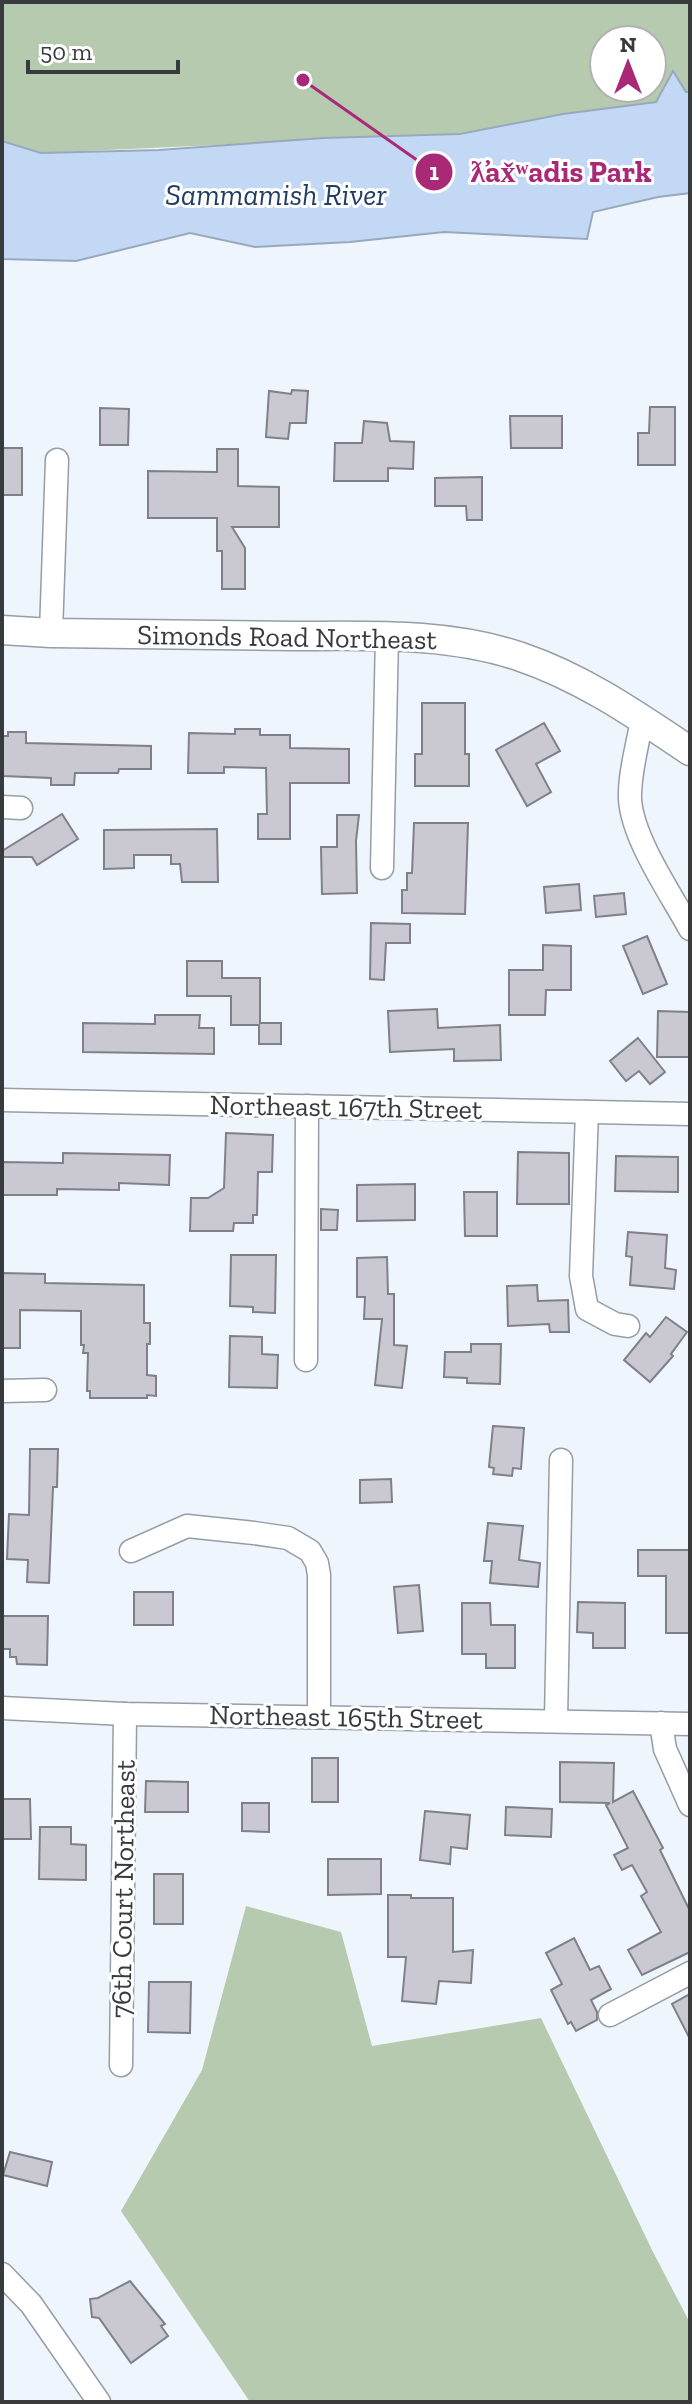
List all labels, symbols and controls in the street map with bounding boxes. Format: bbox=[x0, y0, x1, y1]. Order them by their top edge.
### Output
scale bar bbox=[28, 24, 178, 74]
north arrow bbox=[588, 24, 668, 104]
text: N bbox=[620, 31, 637, 58]
text: 50 m bbox=[40, 37, 93, 66]
callout: ƛ̕ax̌ʷadis Park bbox=[414, 145, 667, 199]
text: ƛ̕ax̌ʷadis Park bbox=[470, 154, 652, 190]
text: 1 bbox=[429, 157, 439, 186]
water label: Sammamish River bbox=[165, 177, 387, 213]
street label: Simonds Road Northeast bbox=[137, 618, 438, 656]
street label: Northeast 167th Street bbox=[209, 1088, 483, 1126]
street label: Northeast 165th Street bbox=[209, 1698, 484, 1736]
street label: 76th Court Northeast bbox=[104, 1759, 142, 2018]

